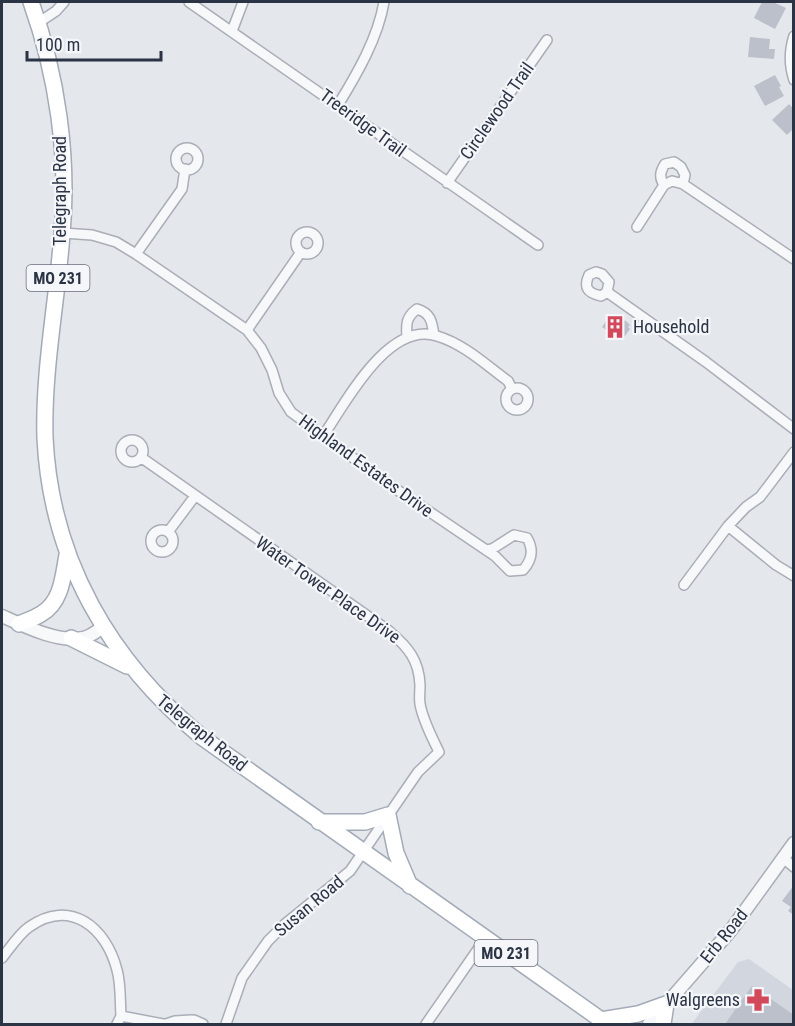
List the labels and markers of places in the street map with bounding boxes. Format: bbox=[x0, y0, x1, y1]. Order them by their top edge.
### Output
building icon: Household bbox=[602, 314, 628, 340]
place label: Household bbox=[633, 316, 709, 337]
pharmacy icon: Walgreens bbox=[745, 987, 771, 1013]
place label: Walgreens bbox=[666, 989, 740, 1010]

